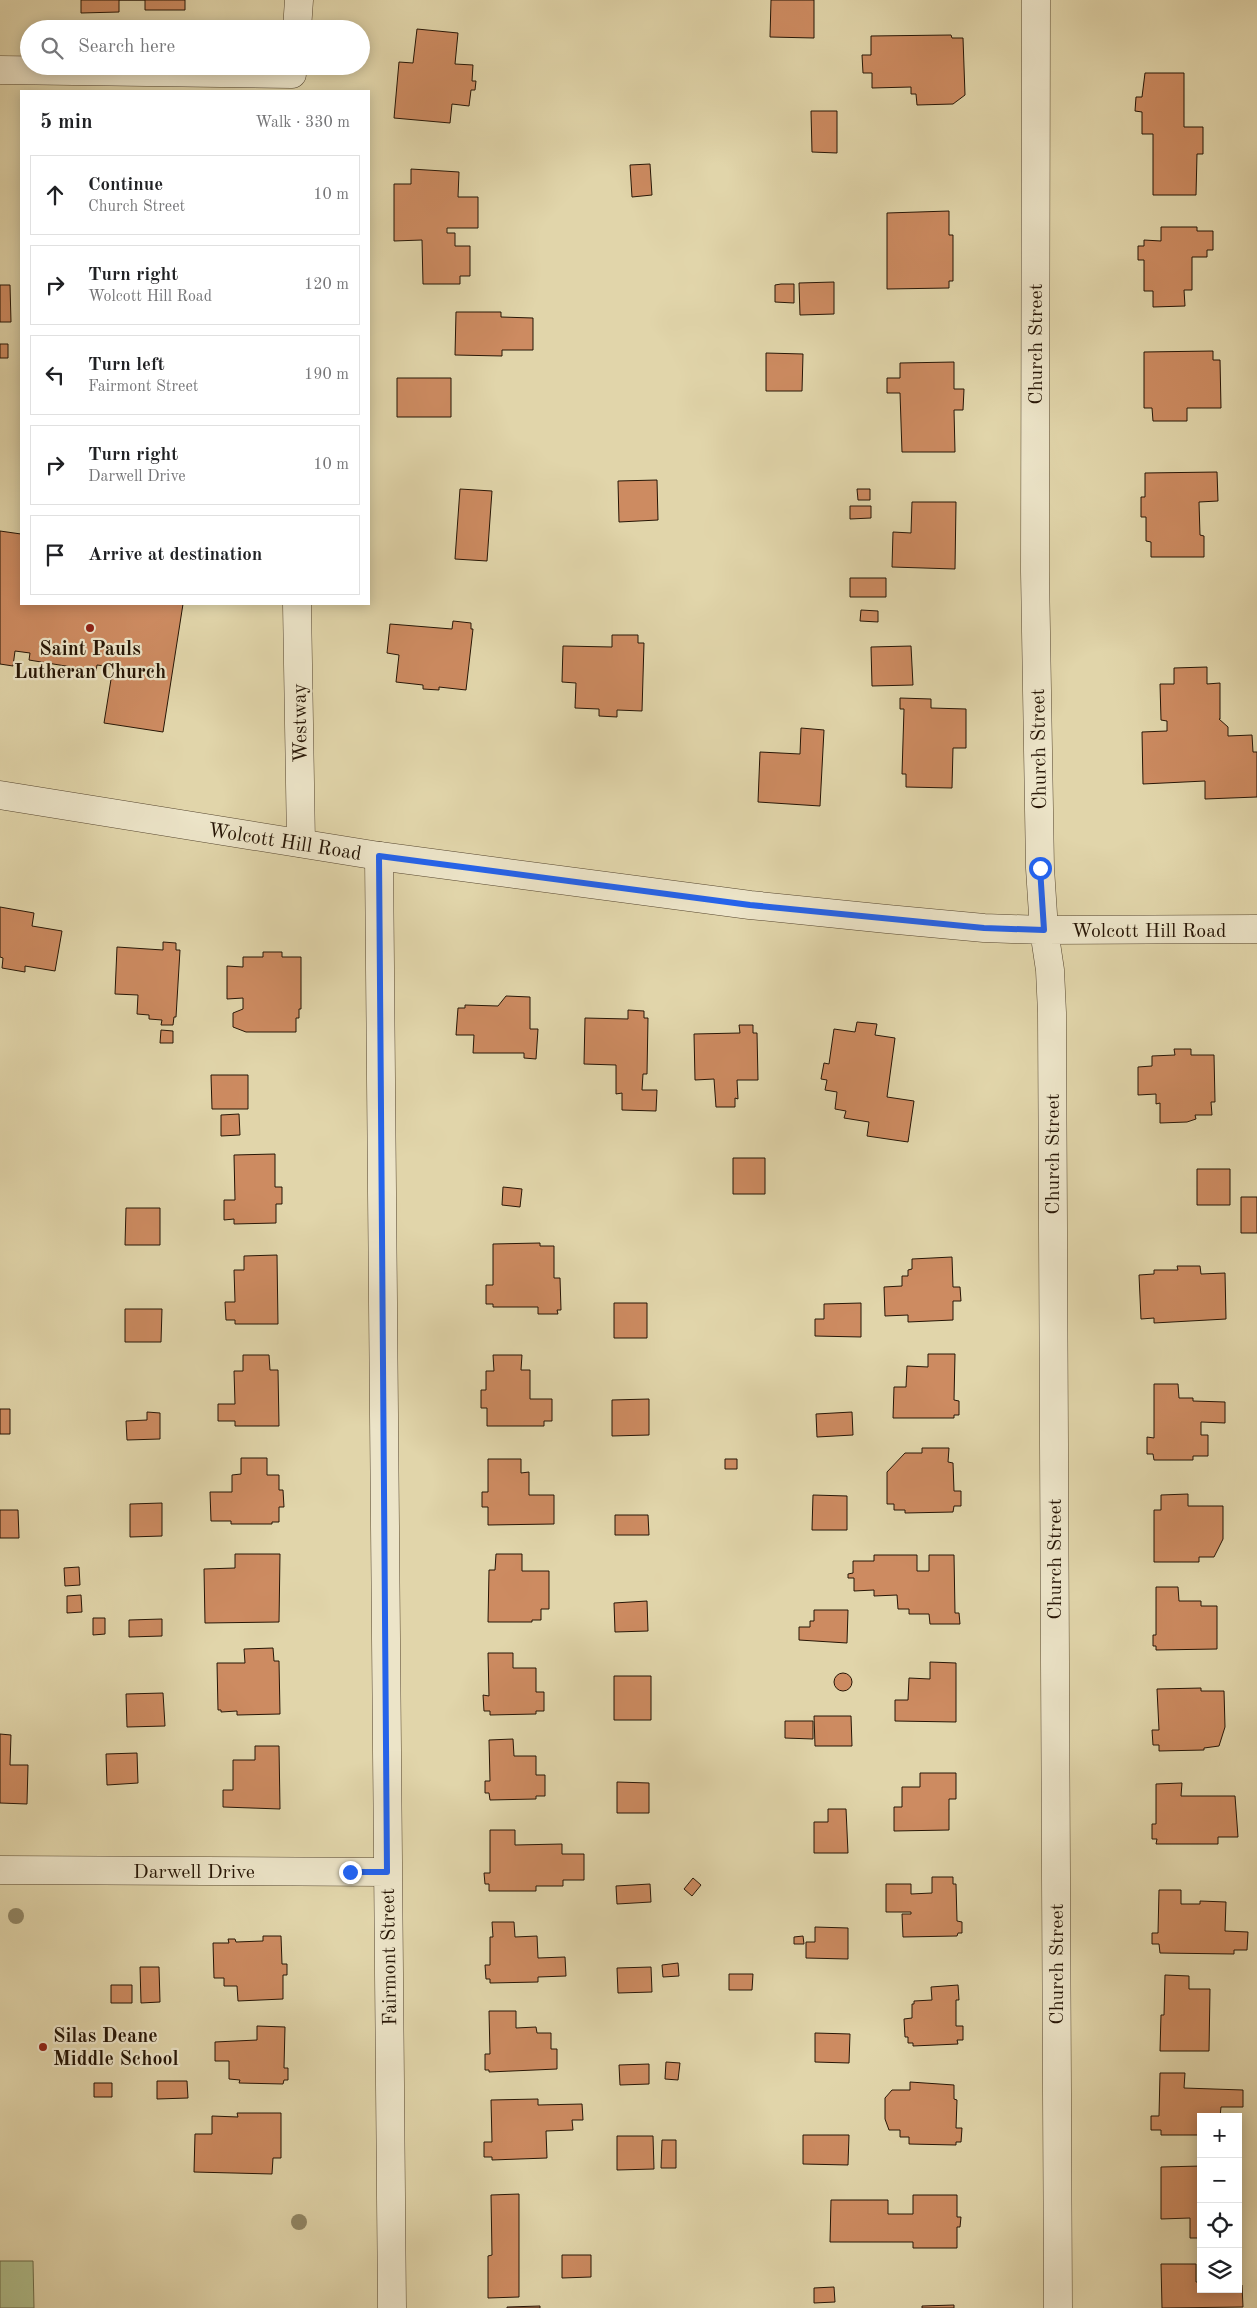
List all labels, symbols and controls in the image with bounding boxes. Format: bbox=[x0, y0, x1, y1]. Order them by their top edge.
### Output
search box bbox=[20, 20, 370, 75]
icon: search bbox=[38, 34, 66, 62]
text: Search here bbox=[78, 38, 175, 57]
text: 5 min bbox=[40, 112, 93, 133]
text: Walk · 330 m bbox=[255, 115, 350, 131]
text: Continue bbox=[88, 176, 163, 195]
icon: ahead bbox=[41, 181, 69, 209]
text: 10 m bbox=[313, 187, 349, 203]
text: Church Street bbox=[88, 199, 185, 215]
text: Turn right bbox=[88, 266, 178, 285]
icon: right bbox=[41, 271, 69, 299]
text: 120 m bbox=[304, 277, 349, 293]
street label: Church Street bbox=[1027, 283, 1047, 405]
text: Wolcott Hill Road bbox=[88, 289, 212, 305]
text: Turn left bbox=[88, 356, 165, 375]
icon: left bbox=[41, 361, 69, 389]
text: 190 m bbox=[304, 367, 349, 383]
text: Fairmont Street bbox=[88, 379, 198, 395]
text: Turn right bbox=[88, 446, 178, 465]
icon: right bbox=[41, 451, 69, 479]
text: 10 m bbox=[313, 457, 349, 473]
text: Darwell Drive bbox=[88, 469, 186, 485]
icon: arrive bbox=[41, 541, 69, 569]
text: Arrive at destination bbox=[88, 546, 262, 565]
marker: Saint Pauls Lutheran Church bbox=[84, 622, 96, 634]
place label: Saint Pauls Lutheran Church bbox=[14, 640, 166, 683]
street label: Westway bbox=[290, 683, 312, 763]
street label: Church Street bbox=[1029, 688, 1051, 810]
street label: Wolcott Hill Road bbox=[207, 821, 363, 865]
route start bbox=[1029, 857, 1052, 880]
street label: Wolcott Hill Road bbox=[1071, 922, 1227, 942]
street label: Church Street bbox=[1044, 1093, 1064, 1215]
street label: Church Street bbox=[1046, 1498, 1066, 1620]
route end bbox=[339, 1861, 362, 1884]
street label: Darwell Drive bbox=[133, 1863, 255, 1883]
street label: Fairmont Street bbox=[379, 1888, 401, 2026]
street label: Church Street bbox=[1048, 1903, 1068, 2025]
place label: Silas Deane Middle School bbox=[53, 2027, 179, 2070]
marker: Silas Deane Middle School bbox=[37, 2041, 49, 2053]
map controls bbox=[1197, 2113, 1242, 2293]
button: + bbox=[1197, 2113, 1242, 2158]
button: − bbox=[1197, 2158, 1242, 2203]
button: locate bbox=[1197, 2203, 1242, 2248]
button: layers bbox=[1197, 2248, 1242, 2293]

